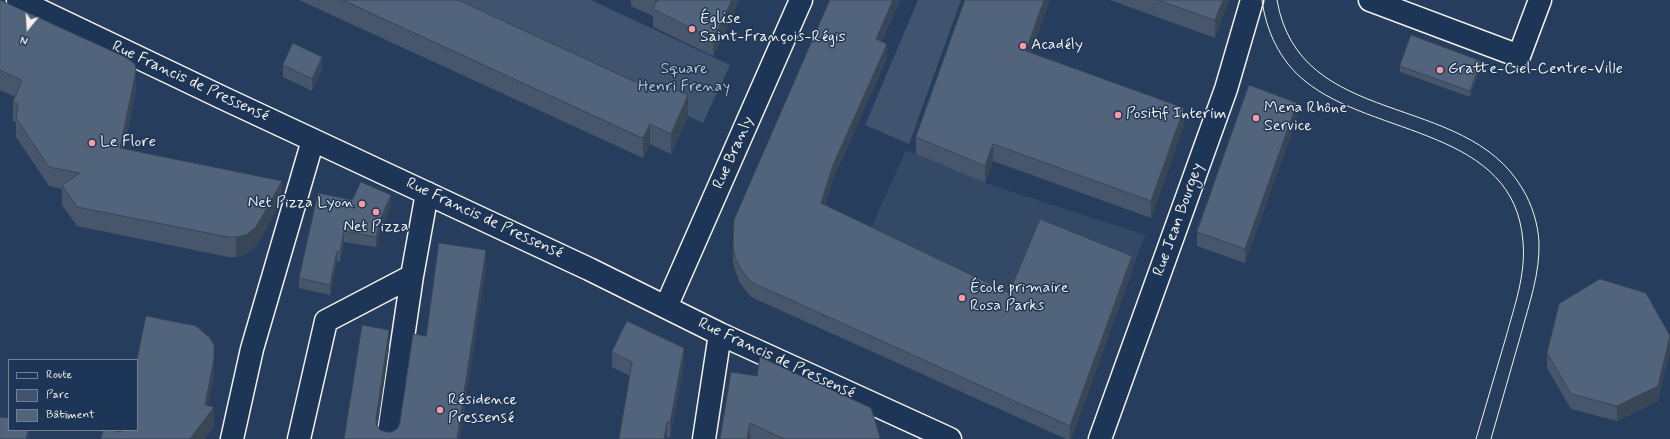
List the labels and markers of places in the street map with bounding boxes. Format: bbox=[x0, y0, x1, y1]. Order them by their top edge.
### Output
place label: Église Saint-François-Régis bbox=[700, 10, 846, 48]
marker: Église Saint-François-Régis bbox=[687, 24, 697, 34]
place label: Acadély bbox=[1031, 36, 1083, 56]
marker: Acadély bbox=[1018, 41, 1028, 51]
place label: Gratte-Ciel-Centre-Ville bbox=[1448, 60, 1623, 80]
marker: Gratte-Ciel-Centre-Ville bbox=[1435, 65, 1445, 75]
place label: Mena Rhône Service bbox=[1264, 99, 1347, 137]
place label: Positif Interim bbox=[1126, 105, 1226, 125]
marker: Positif Interim bbox=[1113, 110, 1123, 120]
marker: Mena Rhône Service bbox=[1251, 113, 1261, 123]
place label: Le Flore bbox=[100, 133, 156, 153]
marker: Le Flore bbox=[87, 138, 97, 148]
place label: Net Pizza Lyon bbox=[248, 194, 354, 214]
marker: Net Pizza Lyon bbox=[357, 199, 367, 209]
marker: Net Pizza bbox=[371, 207, 381, 217]
place label: Net Pizza bbox=[343, 218, 409, 238]
place label: École primaire Rosa Parks bbox=[970, 279, 1069, 317]
marker: École primaire Rosa Parks bbox=[957, 293, 967, 303]
place label: Résidence Pressensé bbox=[448, 391, 517, 429]
marker: Résidence Pressensé bbox=[435, 405, 445, 415]

